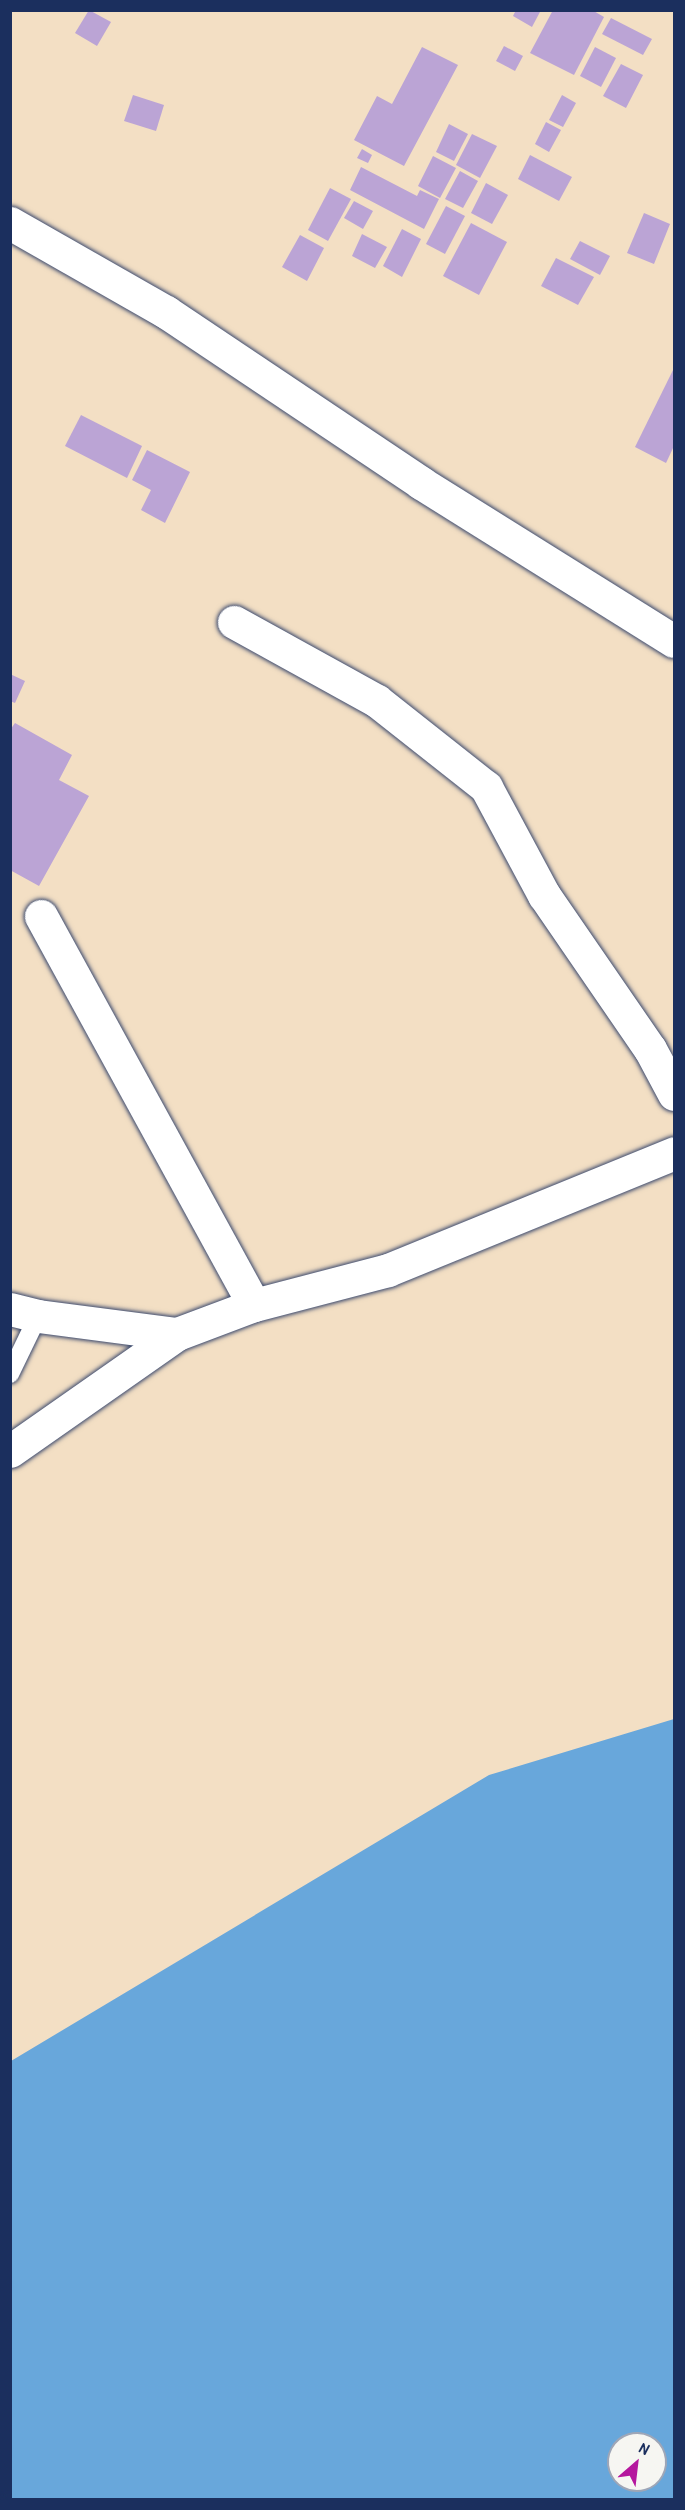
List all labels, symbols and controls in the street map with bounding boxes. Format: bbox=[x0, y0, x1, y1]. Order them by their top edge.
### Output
north arrow bbox=[607, 2432, 667, 2492]
text: N bbox=[636, 2436, 653, 2460]

